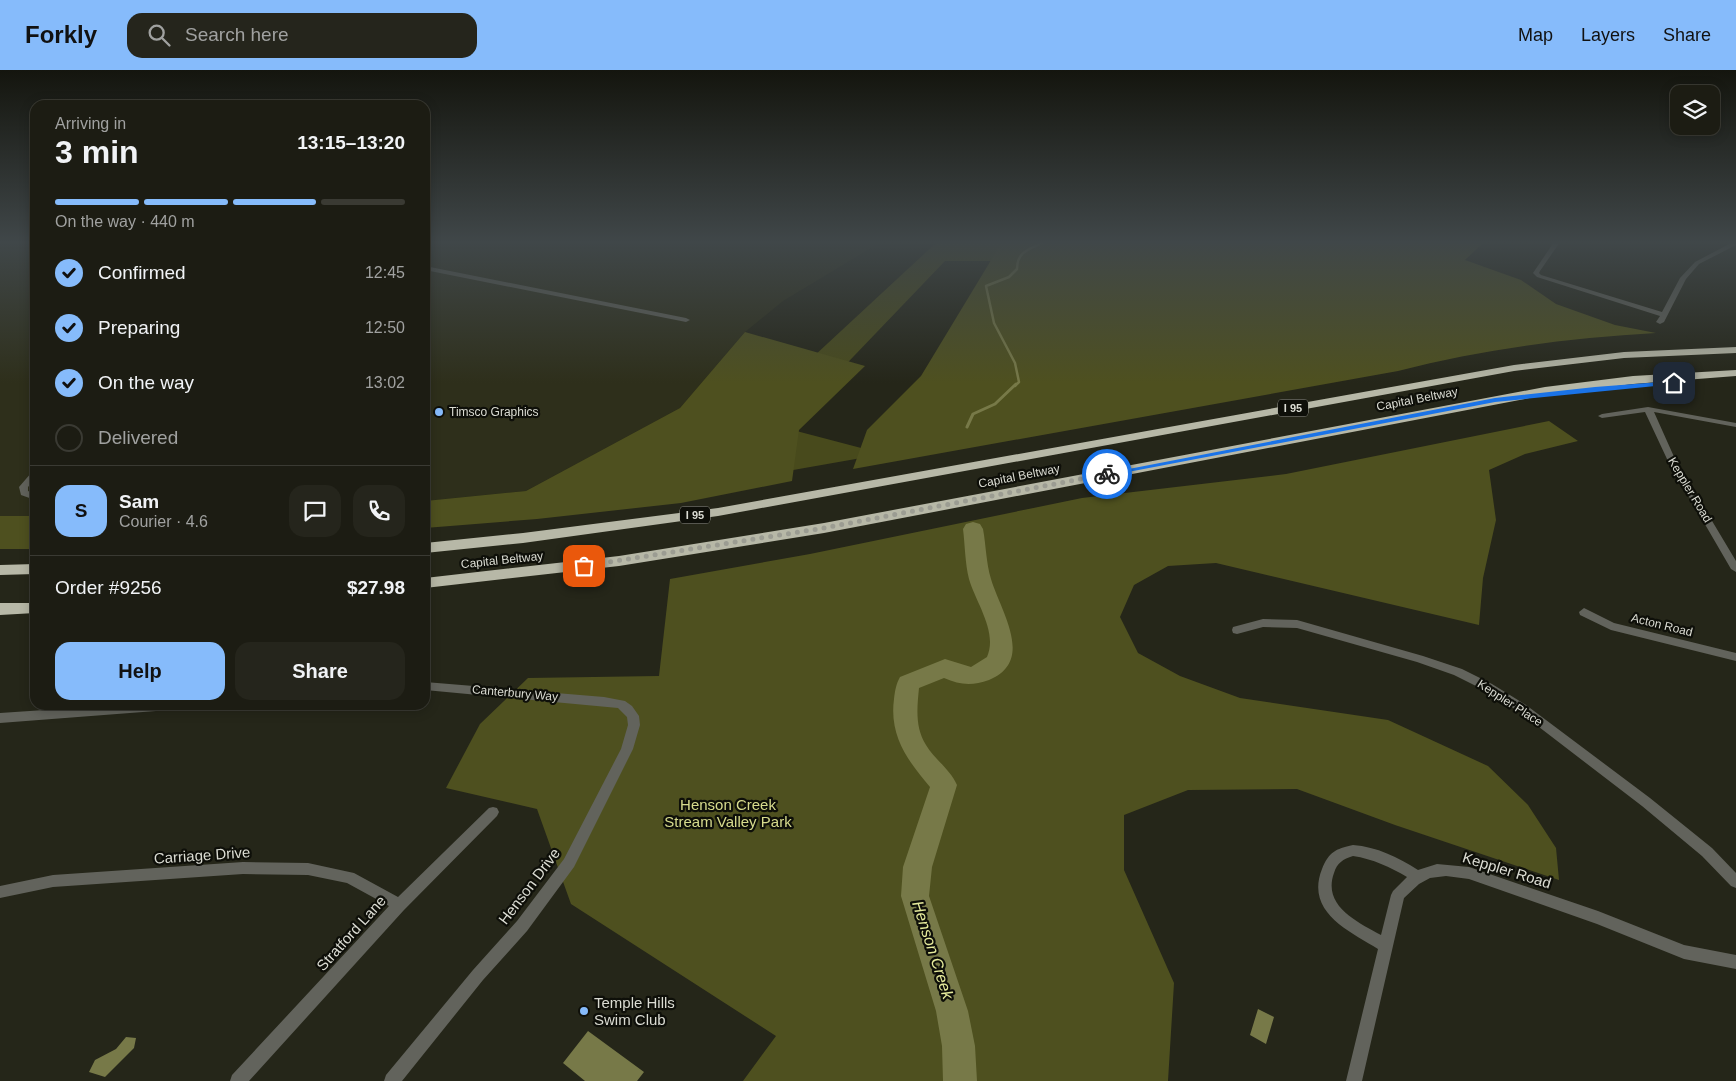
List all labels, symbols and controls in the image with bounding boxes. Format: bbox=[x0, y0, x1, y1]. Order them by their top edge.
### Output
search box bbox=[127, 13, 477, 58]
text: Forkly bbox=[25, 21, 97, 48]
icon: search bbox=[145, 21, 173, 49]
text: Search here bbox=[185, 24, 289, 45]
text: Map bbox=[1518, 25, 1553, 45]
text: Layers bbox=[1581, 25, 1635, 45]
text: Share bbox=[1663, 25, 1711, 45]
map controls bbox=[1670, 85, 1720, 135]
button: layers bbox=[1670, 85, 1720, 135]
text: Arriving in bbox=[55, 115, 126, 132]
text: 13:15–13:20 bbox=[297, 132, 405, 153]
text: 3 min bbox=[55, 134, 139, 170]
text: On the way · 440 m bbox=[55, 213, 195, 230]
icon: check bbox=[55, 259, 83, 287]
text: Confirmed bbox=[98, 262, 186, 283]
text: 12:45 bbox=[365, 264, 405, 281]
icon: check bbox=[55, 314, 83, 342]
text: Preparing bbox=[98, 317, 180, 338]
text: 12:50 bbox=[365, 319, 405, 336]
pin bbox=[1653, 362, 1695, 404]
icon: check bbox=[55, 369, 83, 397]
icon: home bbox=[1660, 369, 1688, 397]
text: On the way bbox=[98, 372, 194, 393]
text: 13:02 bbox=[365, 374, 405, 391]
street label: Capital Beltway bbox=[1375, 384, 1459, 414]
road number: I 95 bbox=[1278, 399, 1308, 416]
place label: Timsco Graphics bbox=[449, 405, 539, 419]
marker: Timsco Graphics bbox=[433, 406, 445, 418]
text: Delivered bbox=[98, 427, 178, 448]
courier bbox=[1082, 449, 1132, 499]
street label: Keppler Road bbox=[1665, 455, 1715, 525]
icon: bike bbox=[1093, 460, 1121, 488]
street label: Capital Beltway bbox=[977, 461, 1061, 491]
button: chat bbox=[289, 485, 341, 537]
button: phone bbox=[353, 485, 405, 537]
text: Sam bbox=[119, 491, 159, 512]
text: S bbox=[75, 500, 87, 521]
road number: I 95 bbox=[680, 506, 710, 524]
text: Courier · 4.6 bbox=[119, 513, 208, 530]
pin bbox=[563, 545, 605, 587]
street label: Capital Beltway bbox=[460, 549, 544, 571]
icon: bag bbox=[570, 552, 598, 580]
text: Order #9256 bbox=[55, 577, 162, 598]
text: $27.98 bbox=[347, 577, 405, 598]
street label: Acton Road bbox=[1630, 611, 1694, 639]
button: Help bbox=[55, 642, 225, 700]
button: Share bbox=[235, 642, 405, 700]
street label: Keppler Place bbox=[1475, 677, 1545, 729]
street label: Canterbury Way bbox=[471, 682, 559, 704]
park label: Henson Creek Stream Valley Park bbox=[664, 796, 792, 830]
street label: Carriage Drive bbox=[153, 843, 251, 867]
street label: Henson Drive bbox=[495, 845, 563, 927]
street label: Keppler Road bbox=[1461, 848, 1553, 892]
street label: Stratford Lane bbox=[313, 892, 389, 974]
water label: Henson Creek bbox=[909, 899, 957, 1002]
place label: Temple Hills Swim Club bbox=[594, 994, 675, 1028]
marker: Temple Hills Swim Club bbox=[578, 1005, 590, 1017]

